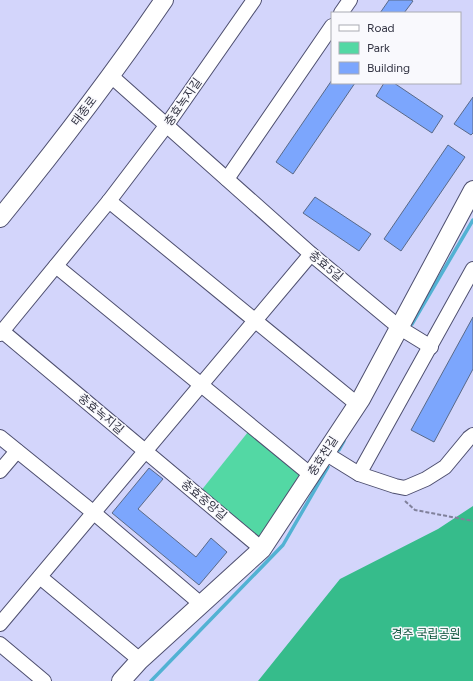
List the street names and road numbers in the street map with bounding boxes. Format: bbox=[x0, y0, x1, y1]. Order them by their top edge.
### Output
street label: 충효녹지길 bbox=[161, 75, 205, 129]
street label: 태종로 bbox=[68, 94, 100, 128]
street label: 충효5길 bbox=[306, 248, 346, 284]
street label: 충효녹지길 bbox=[75, 391, 127, 437]
street label: 충효천길 bbox=[305, 434, 341, 478]
street label: 충효중앙길 bbox=[178, 477, 230, 523]

